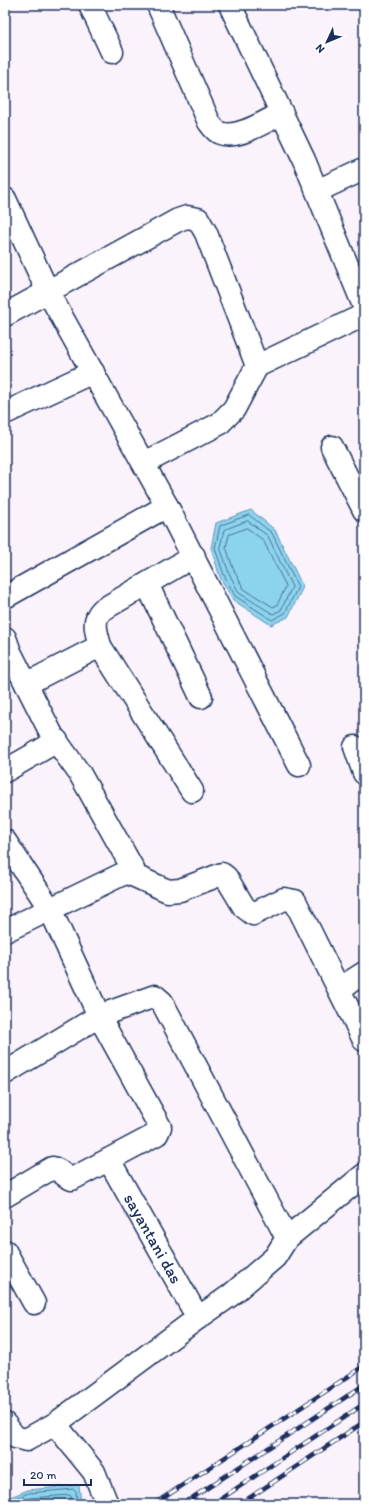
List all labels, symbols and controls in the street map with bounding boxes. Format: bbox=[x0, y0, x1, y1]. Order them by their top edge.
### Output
north arrow bbox=[307, 22, 347, 62]
text: N bbox=[313, 41, 327, 56]
street label: sayantani das bbox=[120, 1190, 186, 1287]
scale bar bbox=[24, 1461, 91, 1487]
text: 20 m bbox=[30, 1468, 57, 1482]

